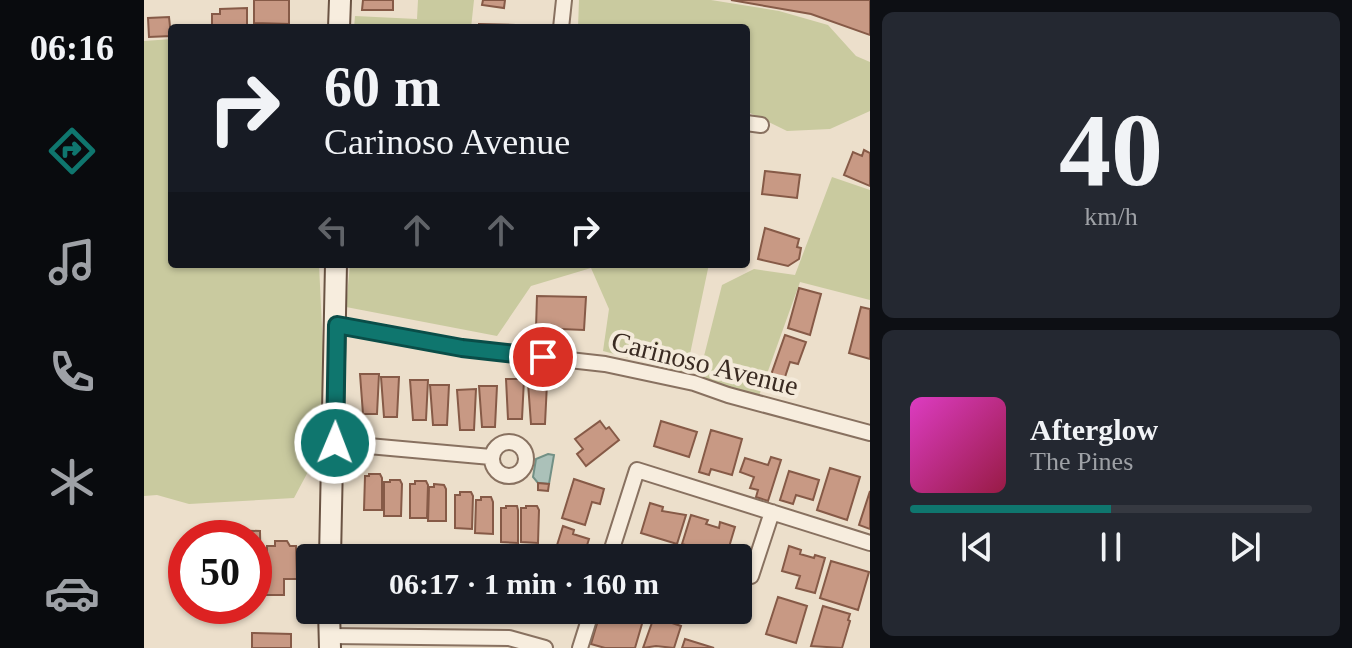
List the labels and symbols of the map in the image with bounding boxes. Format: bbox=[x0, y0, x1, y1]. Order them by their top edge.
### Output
pin bbox=[509, 323, 577, 391]
street label: Carinoso Avenue bbox=[608, 325, 802, 402]
position arrow bbox=[293, 401, 377, 485]
speed limit sign: 50 bbox=[168, 520, 272, 624]

